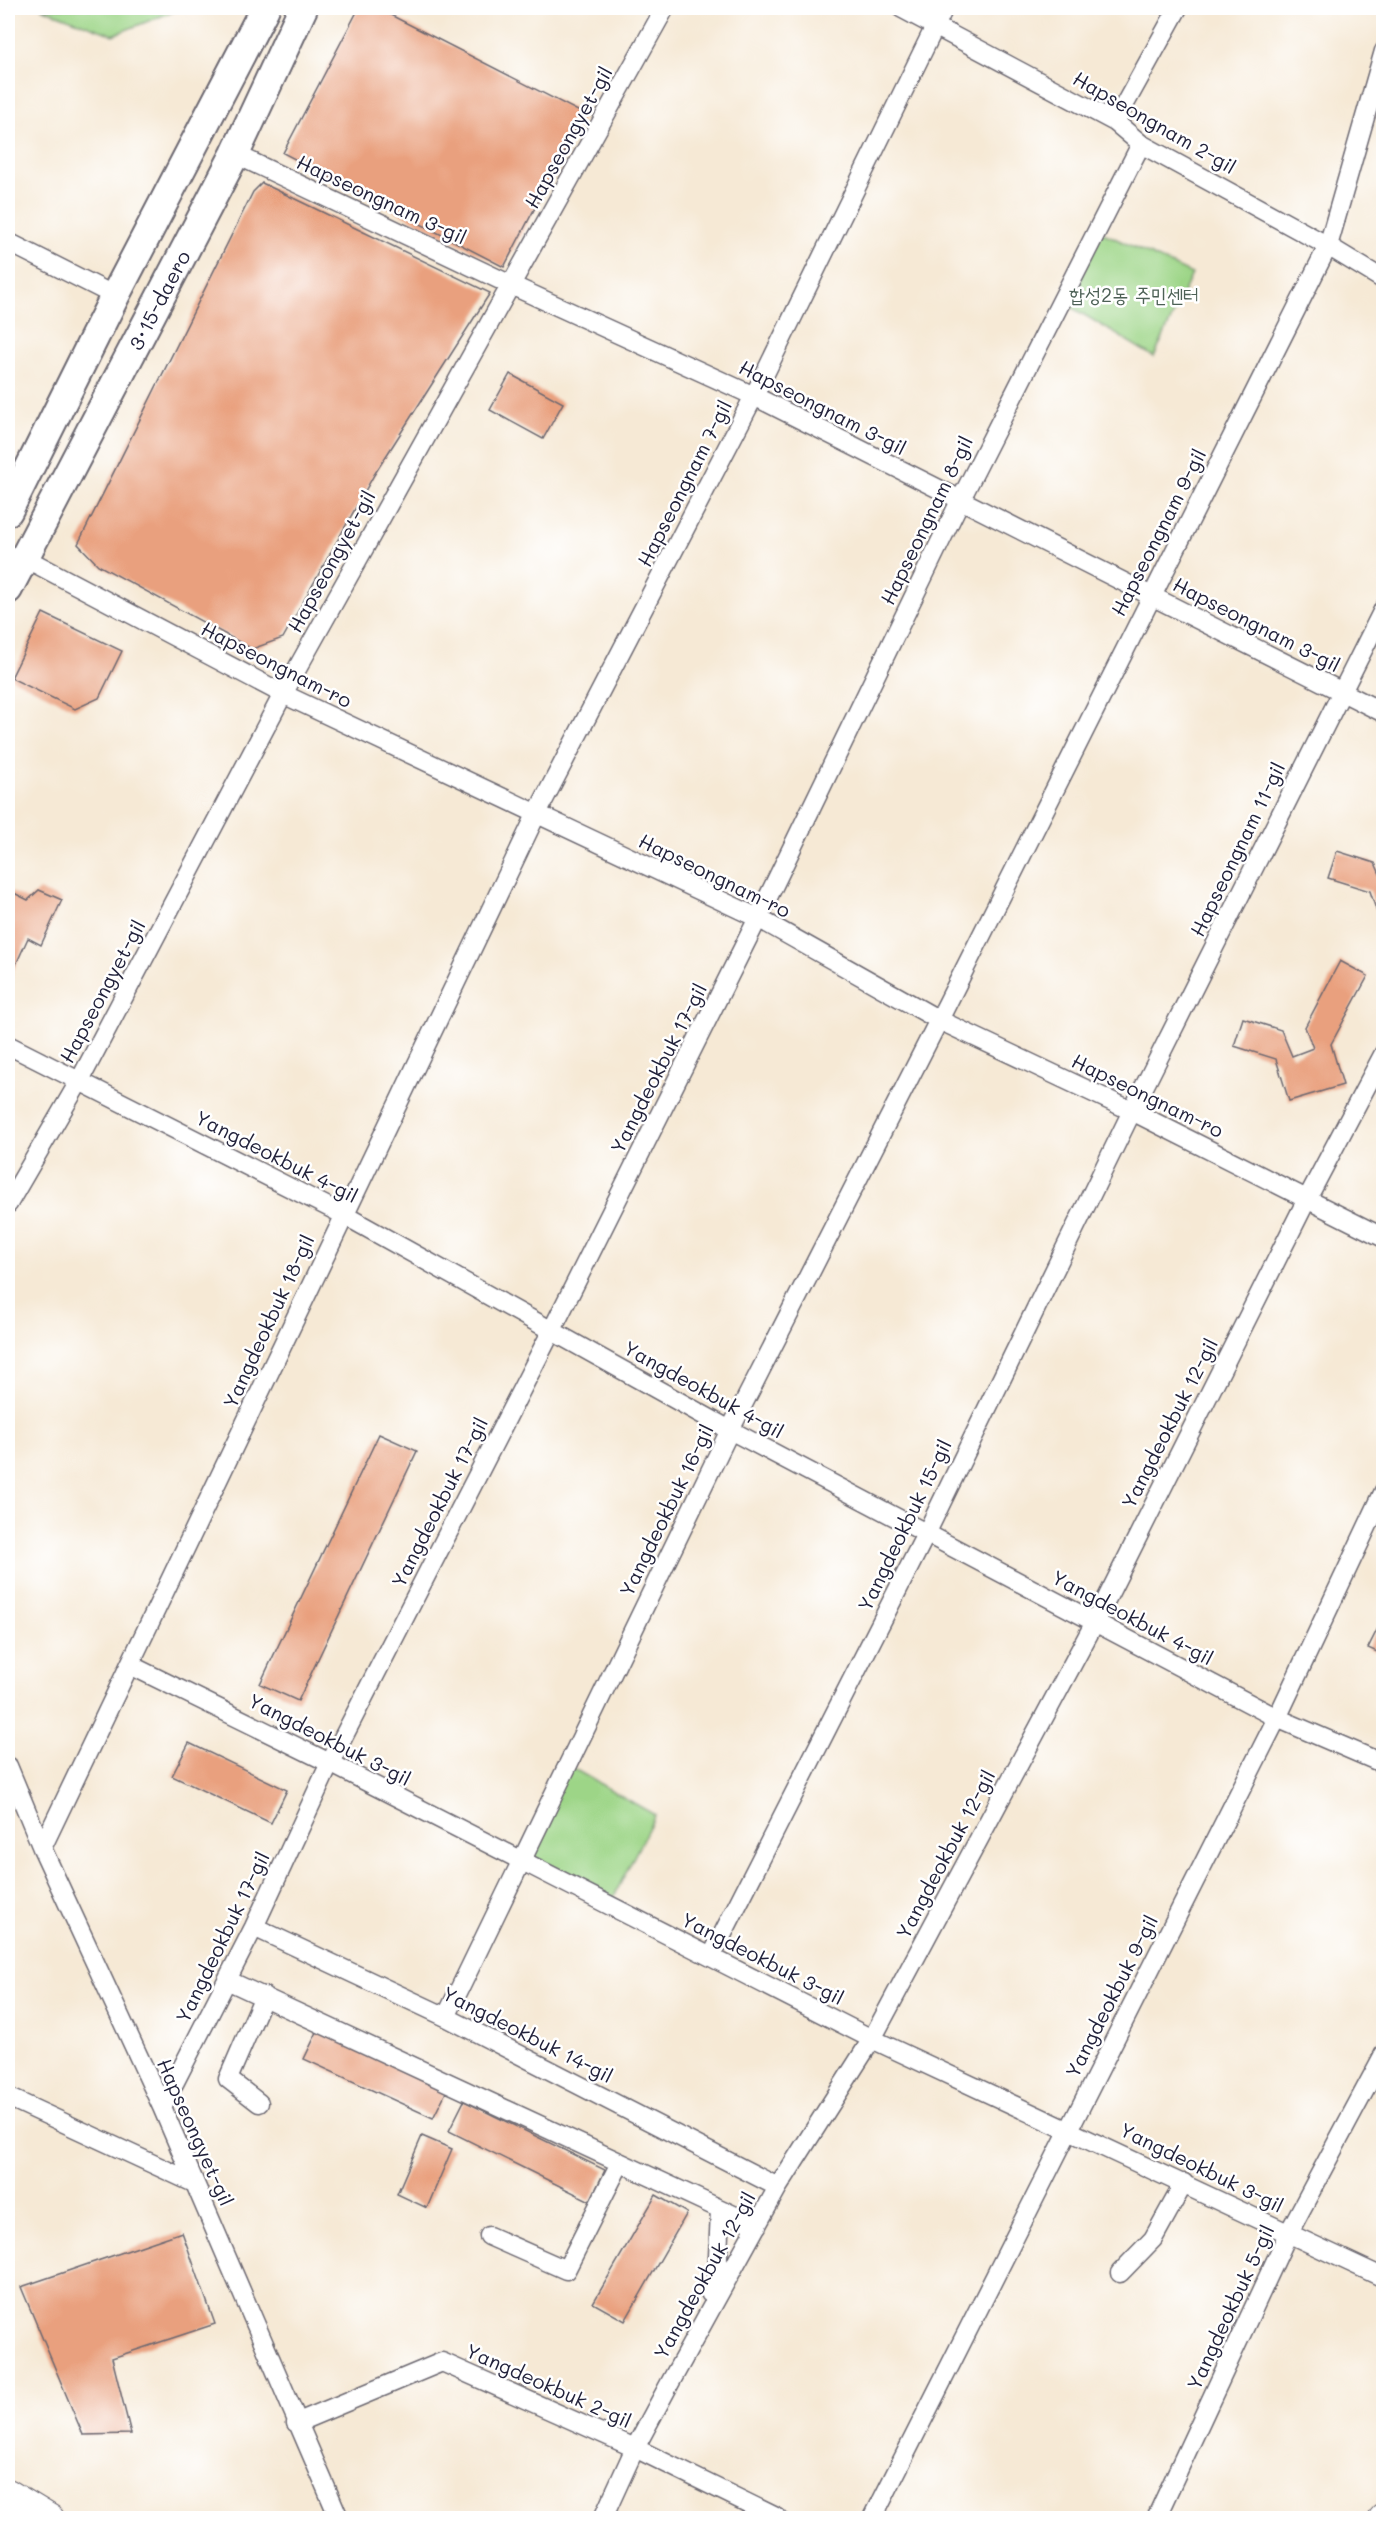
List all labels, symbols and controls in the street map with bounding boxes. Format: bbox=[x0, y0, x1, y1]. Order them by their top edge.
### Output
street label: Hapseongyet-gil bbox=[518, 61, 618, 213]
street label: Hapseongnam 2-gil bbox=[1069, 65, 1241, 179]
street label: Hapseongnam 3-gil bbox=[293, 148, 471, 250]
street label: 3·15-daero bbox=[122, 246, 196, 354]
park label: 합성2동 주민센터 bbox=[1069, 281, 1199, 307]
street label: Hapseongnam 3-gil bbox=[735, 354, 911, 460]
street label: Hapseongnam 7-gil bbox=[631, 395, 737, 571]
street label: Hapseongnam 8-gil bbox=[874, 431, 978, 609]
street label: Hapseongnam 9-gil bbox=[1105, 444, 1211, 620]
street label: Hapseongyet-gil bbox=[281, 485, 381, 637]
street label: Hapseongnam 3-gil bbox=[1169, 571, 1345, 677]
street label: Hapseongnam-ro bbox=[197, 615, 357, 713]
street label: Hapseongnam 11-gil bbox=[1184, 758, 1290, 940]
street label: Hapseongnam-ro bbox=[635, 827, 795, 923]
street label: Hapseongyet-gil bbox=[53, 915, 151, 1067]
street label: Yangdeokbuk 17-gil bbox=[604, 978, 712, 1158]
street label: Hapseongnam-ro bbox=[1068, 1047, 1228, 1143]
street label: Yangdeokbuk 4-gil bbox=[191, 1104, 363, 1208]
street label: Yangdeokbuk 18-gil bbox=[216, 1230, 320, 1412]
street label: Yangdeokbuk 12-gil bbox=[1115, 1333, 1223, 1513]
street label: Yangdeokbuk 4-gil bbox=[619, 1334, 789, 1444]
street label: Yangdeokbuk 17-gil bbox=[385, 1412, 493, 1592]
street label: Yangdeokbuk 16-gil bbox=[613, 1420, 719, 1600]
street label: Yangdeokbuk 15-gil bbox=[851, 1435, 957, 1615]
street label: Yangdeokbuk 4-gil bbox=[1048, 1563, 1218, 1671]
street label: Yangdeokbuk 3-gil bbox=[244, 1687, 416, 1791]
street label: Yangdeokbuk 12-gil bbox=[889, 1765, 1001, 1943]
street label: Yangdeokbuk 17-gil bbox=[169, 1847, 275, 2027]
street label: Yangdeokbuk 3-gil bbox=[677, 1906, 849, 2010]
street label: Yangdeokbuk 9-gil bbox=[1059, 1910, 1163, 2082]
street label: Yangdeokbuk 14-gil bbox=[438, 1980, 618, 2088]
street label: Hapseongyet-gil bbox=[152, 2054, 240, 2210]
street label: Yangdeokbuk 3-gil bbox=[1116, 2116, 1288, 2218]
street label: Yangdeokbuk 12-gil bbox=[647, 2187, 761, 2363]
street label: Yangdeokbuk 5-gil bbox=[1180, 2220, 1280, 2394]
street label: Yangdeokbuk 2-gil bbox=[462, 2337, 636, 2433]

